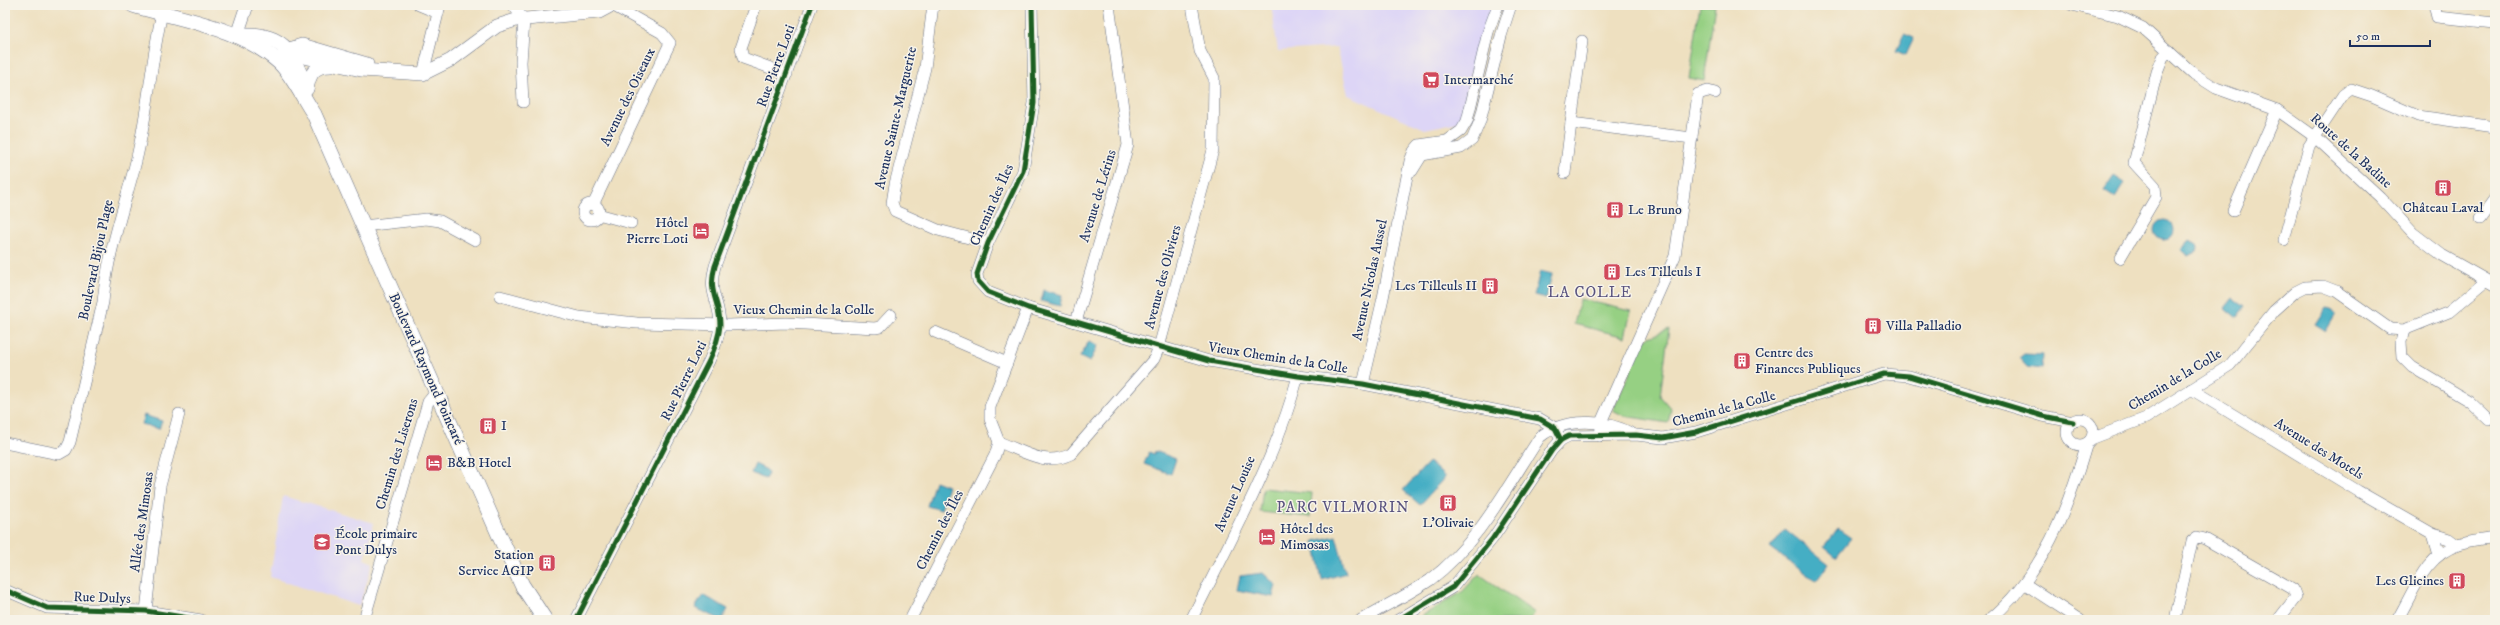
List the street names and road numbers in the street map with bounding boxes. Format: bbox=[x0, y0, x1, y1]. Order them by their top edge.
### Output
street label: Rue Pierre Loti bbox=[753, 22, 799, 110]
street label: Avenue des Oiseaux bbox=[596, 45, 660, 149]
street label: Avenue Sainte-Marguerite bbox=[871, 45, 921, 191]
street label: Route de la Badine bbox=[2307, 110, 2396, 192]
street label: Avenue de Lérins bbox=[1075, 147, 1121, 244]
street label: Chemin des Îles bbox=[966, 161, 1018, 249]
street label: Boulevard Bijou Plage bbox=[74, 198, 118, 322]
street label: Avenue Nicolas Aussel bbox=[1348, 217, 1392, 342]
street label: Avenue des Oliviers bbox=[1140, 223, 1186, 331]
street label: Boulevard Raymond Poincaré bbox=[384, 290, 468, 448]
street label: Vieux Chemin de la Colle bbox=[733, 301, 875, 319]
street label: Rue Pierre Loti bbox=[657, 338, 711, 424]
street label: Vieux Chemin de la Colle bbox=[1206, 338, 1349, 378]
street label: Chemin de la Colle bbox=[2125, 345, 2225, 415]
street label: Chemin de la Colle bbox=[1670, 387, 1778, 431]
street label: Chemin des Liserons bbox=[372, 396, 423, 512]
street label: Avenue des Motels bbox=[2271, 414, 2367, 484]
street label: Avenue Louise bbox=[1210, 453, 1260, 535]
street label: Allée des Mimosas bbox=[126, 470, 158, 573]
street label: Chemin des Îles bbox=[912, 487, 968, 573]
street label: Rue Dulys bbox=[73, 588, 131, 608]

